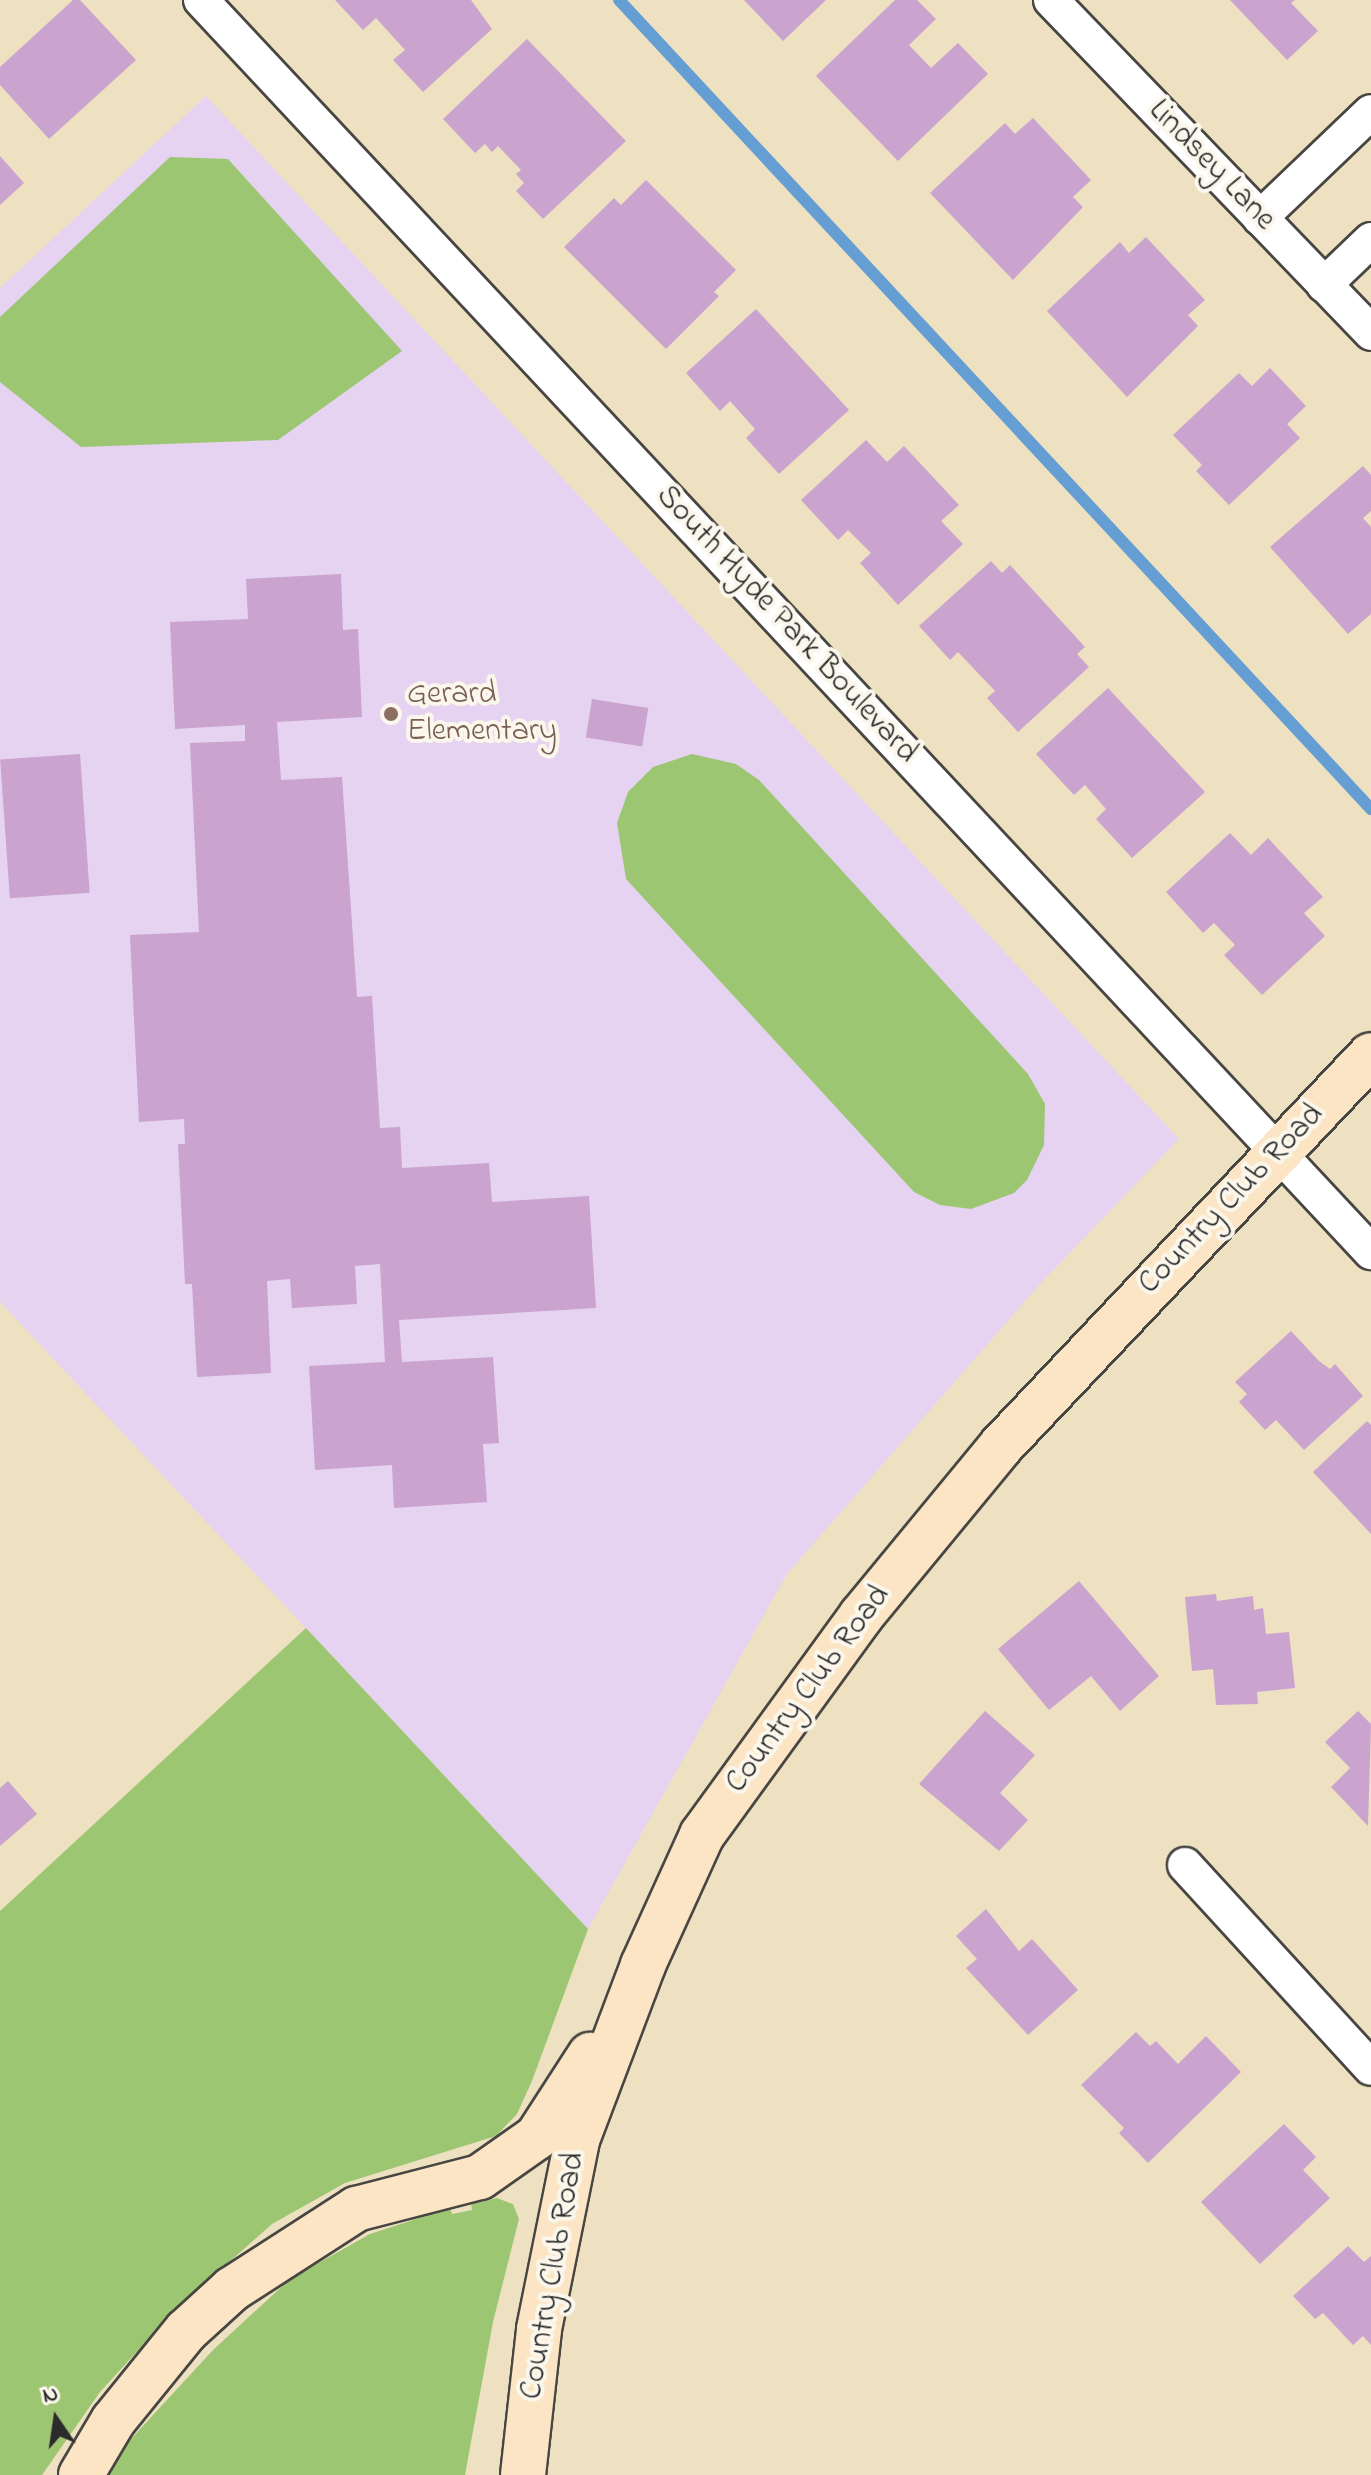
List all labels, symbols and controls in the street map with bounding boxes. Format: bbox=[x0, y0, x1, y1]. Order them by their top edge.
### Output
street label: Lindsey Lane bbox=[1139, 93, 1283, 239]
street label: South Hyde Park Boulevard bbox=[647, 478, 925, 772]
place label: Gerard Elementary bbox=[407, 677, 557, 752]
marker: Gerard Elementary bbox=[382, 705, 400, 723]
street label: Country Club Road bbox=[1131, 1097, 1333, 1303]
street label: Country Club Road bbox=[718, 1578, 900, 1802]
street label: Country Club Road bbox=[513, 2149, 595, 2403]
text: N bbox=[40, 2378, 61, 2413]
north arrow bbox=[16, 2379, 96, 2459]

